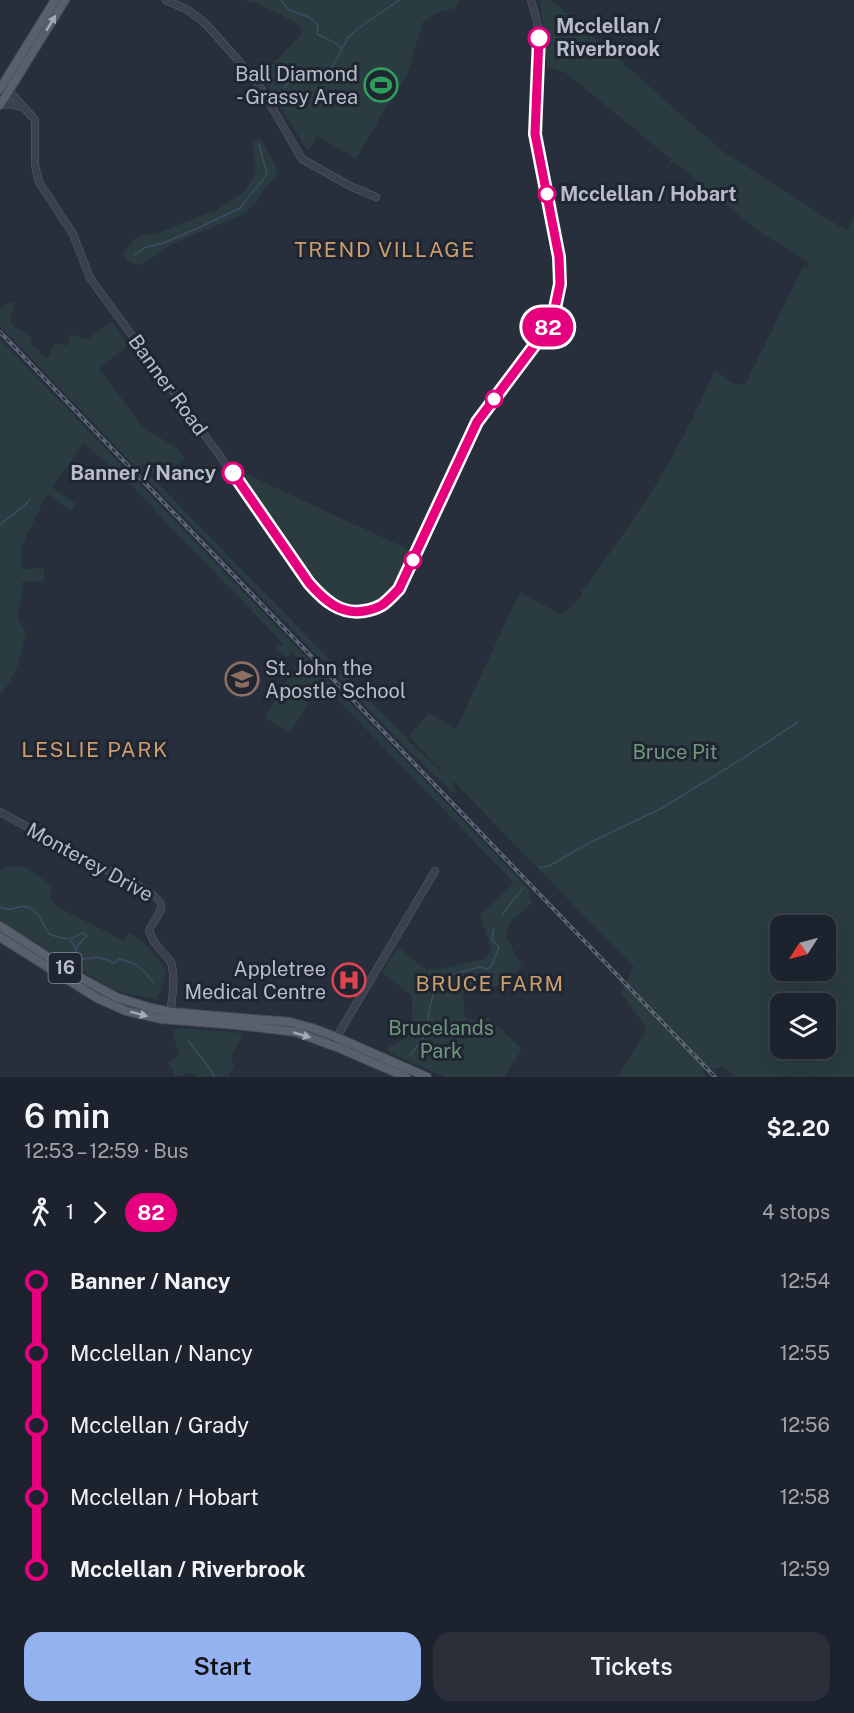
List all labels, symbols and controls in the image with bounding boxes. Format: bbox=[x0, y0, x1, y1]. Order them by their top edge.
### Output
place label: Mcclellan / Riverbrook bbox=[556, 14, 662, 61]
one-way arrow bbox=[46, 15, 57, 31]
marker: Mcclellan / Riverbrook bbox=[528, 27, 550, 49]
place label: Ball Diamond - Grassy Area bbox=[235, 62, 358, 109]
sports icon: Ball Diamond - Grassy Area bbox=[363, 67, 399, 103]
place label: Mcclellan / Hobart bbox=[560, 182, 737, 206]
marker: Mcclellan / Hobart bbox=[538, 185, 556, 203]
district label: TREND VILLAGE bbox=[294, 237, 476, 262]
line badge: 82 bbox=[521, 308, 575, 346]
text: 82 bbox=[534, 315, 562, 340]
street label: Banner Road bbox=[123, 330, 213, 440]
unlabelled marker bbox=[485, 390, 503, 408]
place label: Banner / Nancy bbox=[70, 461, 216, 485]
marker: Banner / Nancy bbox=[222, 462, 244, 484]
unlabelled marker bbox=[404, 551, 422, 569]
place label: St. John the Apostle School bbox=[265, 656, 406, 703]
school or university icon: St. John the Apostle School bbox=[224, 661, 260, 697]
district label: LESLIE PARK bbox=[21, 737, 169, 762]
park label: Bruce Pit bbox=[632, 740, 718, 764]
street label: Monterey Drive bbox=[23, 817, 157, 907]
north arrow bbox=[770, 915, 836, 981]
map controls bbox=[770, 915, 836, 1059]
road number: 16 bbox=[48, 953, 82, 983]
place label: Appletree Medical Centre bbox=[184, 957, 326, 1004]
hospital icon: Appletree Medical Centre bbox=[331, 962, 367, 998]
district label: BRUCE FARM bbox=[415, 971, 565, 996]
button: layers bbox=[770, 993, 836, 1059]
one-way arrow bbox=[130, 1010, 148, 1019]
park label: Brucelands Park bbox=[388, 1016, 494, 1063]
one-way arrow bbox=[293, 1031, 311, 1040]
text: 6 min bbox=[24, 1097, 110, 1135]
text: $2.20 bbox=[767, 1115, 830, 1141]
text: 12:53 – 12:59 · Bus bbox=[24, 1139, 188, 1163]
icon: walk bbox=[24, 1196, 57, 1229]
icon: forward bbox=[83, 1196, 116, 1229]
text: 1 bbox=[66, 1200, 74, 1224]
text: 82 bbox=[137, 1200, 165, 1225]
text: 4 stops bbox=[762, 1200, 830, 1224]
text: Banner / Nancy bbox=[70, 1268, 230, 1294]
text: 12:54 bbox=[780, 1269, 830, 1293]
text: Mcclellan / Nancy bbox=[70, 1340, 253, 1366]
text: 12:55 bbox=[780, 1341, 830, 1365]
text: Mcclellan / Grady bbox=[70, 1412, 249, 1438]
text: 12:56 bbox=[780, 1413, 830, 1437]
text: Mcclellan / Hobart bbox=[70, 1484, 259, 1510]
text: 12:58 bbox=[780, 1485, 830, 1509]
text: Mcclellan / Riverbrook bbox=[70, 1556, 305, 1582]
text: 12:59 bbox=[780, 1557, 830, 1581]
button: Start bbox=[24, 1632, 421, 1701]
button: Tickets bbox=[433, 1632, 830, 1701]

